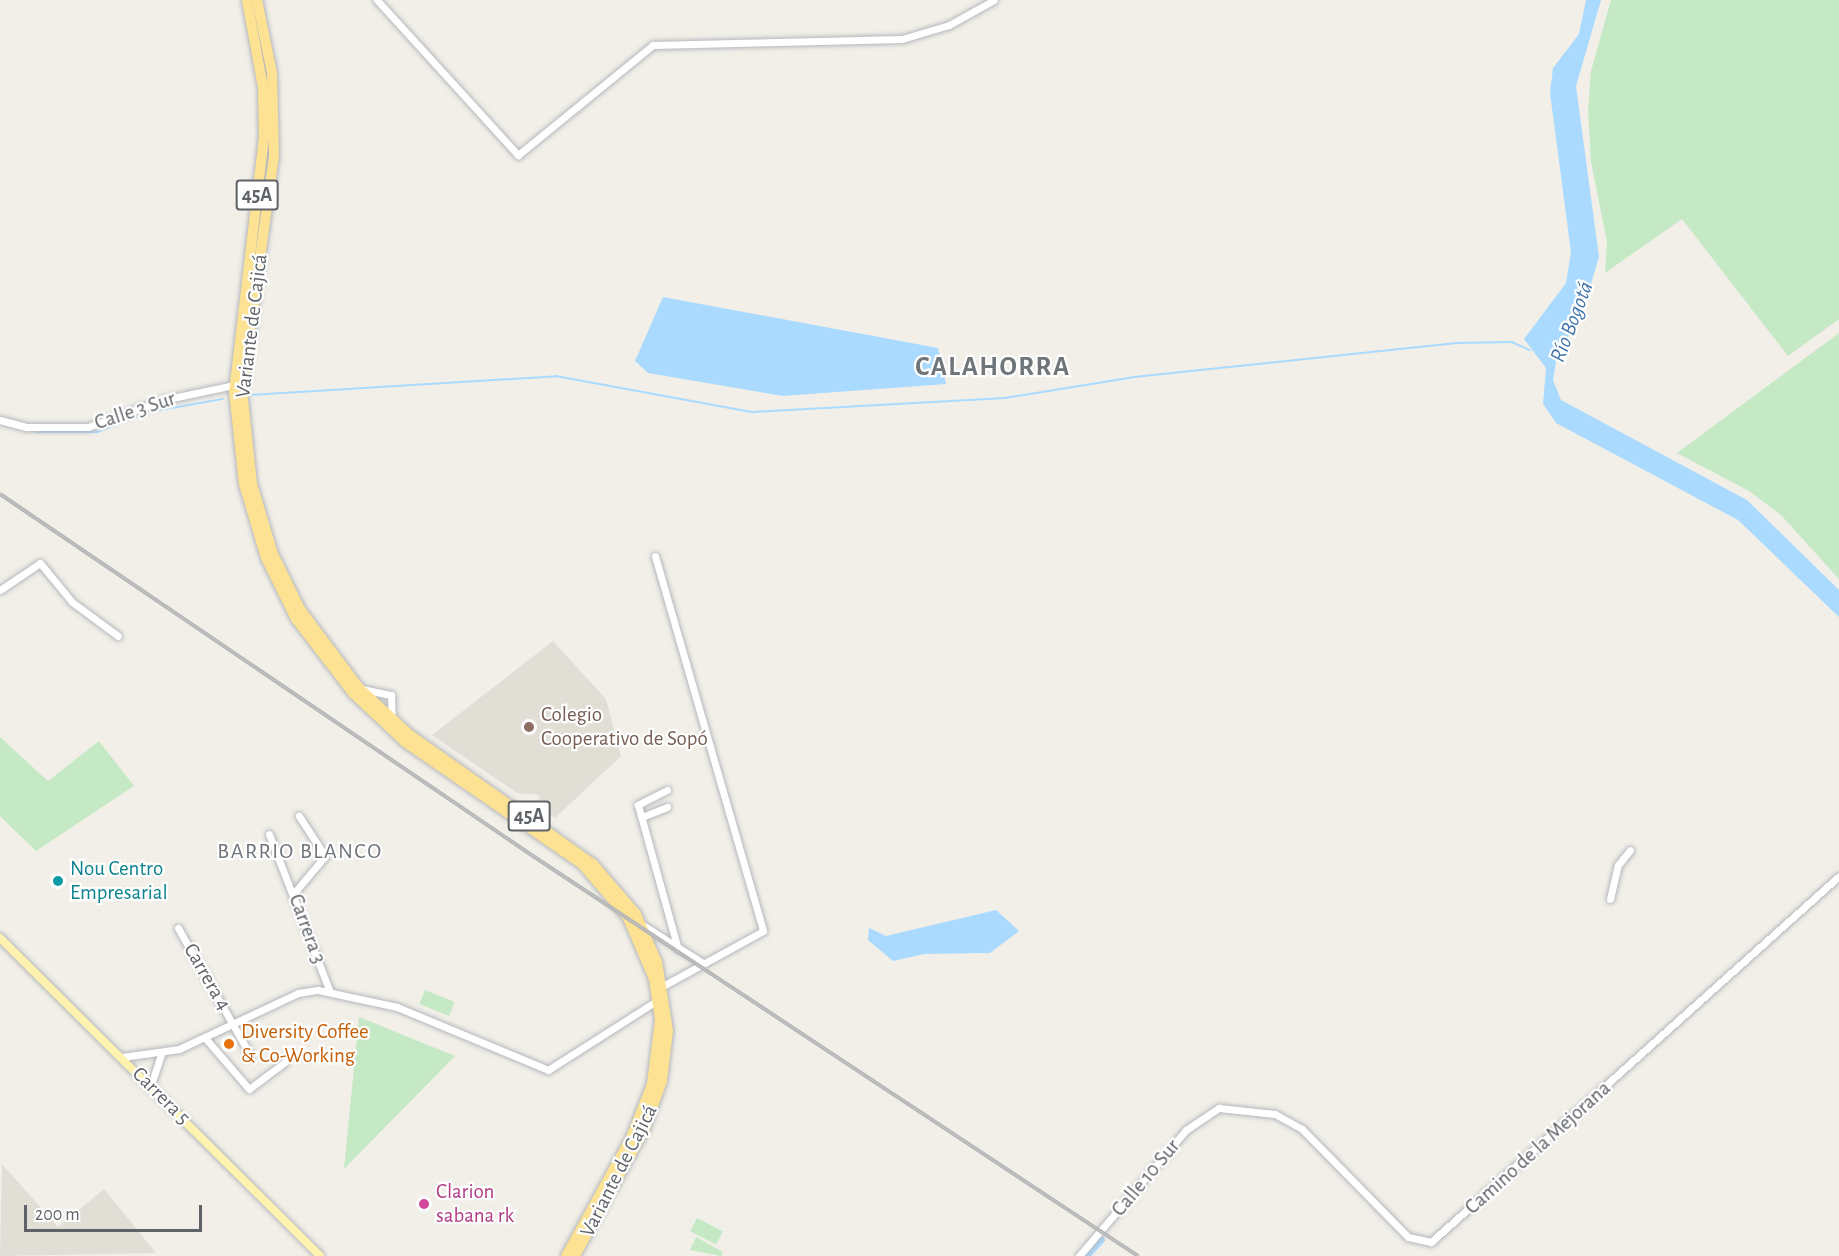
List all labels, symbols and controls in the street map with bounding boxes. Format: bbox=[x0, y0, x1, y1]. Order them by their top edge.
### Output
road number: 45A bbox=[234, 178, 280, 212]
street label: Variante de Cajicá bbox=[231, 253, 273, 399]
water label: Río Bogotá bbox=[1545, 278, 1599, 366]
district label: CALAHORRA bbox=[915, 351, 1071, 383]
street label: Calle 3 Sur bbox=[91, 386, 179, 436]
place label: Colegio Cooperativo de Sopó bbox=[541, 702, 708, 752]
marker: Colegio Cooperativo de Sopó bbox=[522, 720, 536, 734]
road number: 45A bbox=[506, 799, 552, 833]
district label: BARRIO BLANCO bbox=[217, 839, 383, 865]
place label: Nou Centro Empresarial bbox=[70, 856, 168, 906]
marker: Nou Centro Empresarial bbox=[51, 874, 65, 888]
street label: Carrera 3 bbox=[283, 891, 331, 967]
street label: Carrera 4 bbox=[178, 939, 236, 1015]
place label: Diversity Coffee & Co-Working bbox=[241, 1019, 369, 1069]
marker: Diversity Coffee & Co-Working bbox=[222, 1037, 236, 1051]
street label: Carrera 5 bbox=[127, 1062, 195, 1130]
street label: Camino de la Mejorana bbox=[1460, 1076, 1616, 1220]
street label: Variante de Cajicá bbox=[575, 1101, 663, 1241]
street label: Calle 10 Sur bbox=[1106, 1134, 1186, 1222]
place label: Clarion sabana rk bbox=[436, 1179, 514, 1229]
scale bar bbox=[27, 1193, 206, 1231]
marker: Clarion sabana rk bbox=[417, 1197, 431, 1211]
text: 200 m bbox=[35, 1206, 80, 1224]

